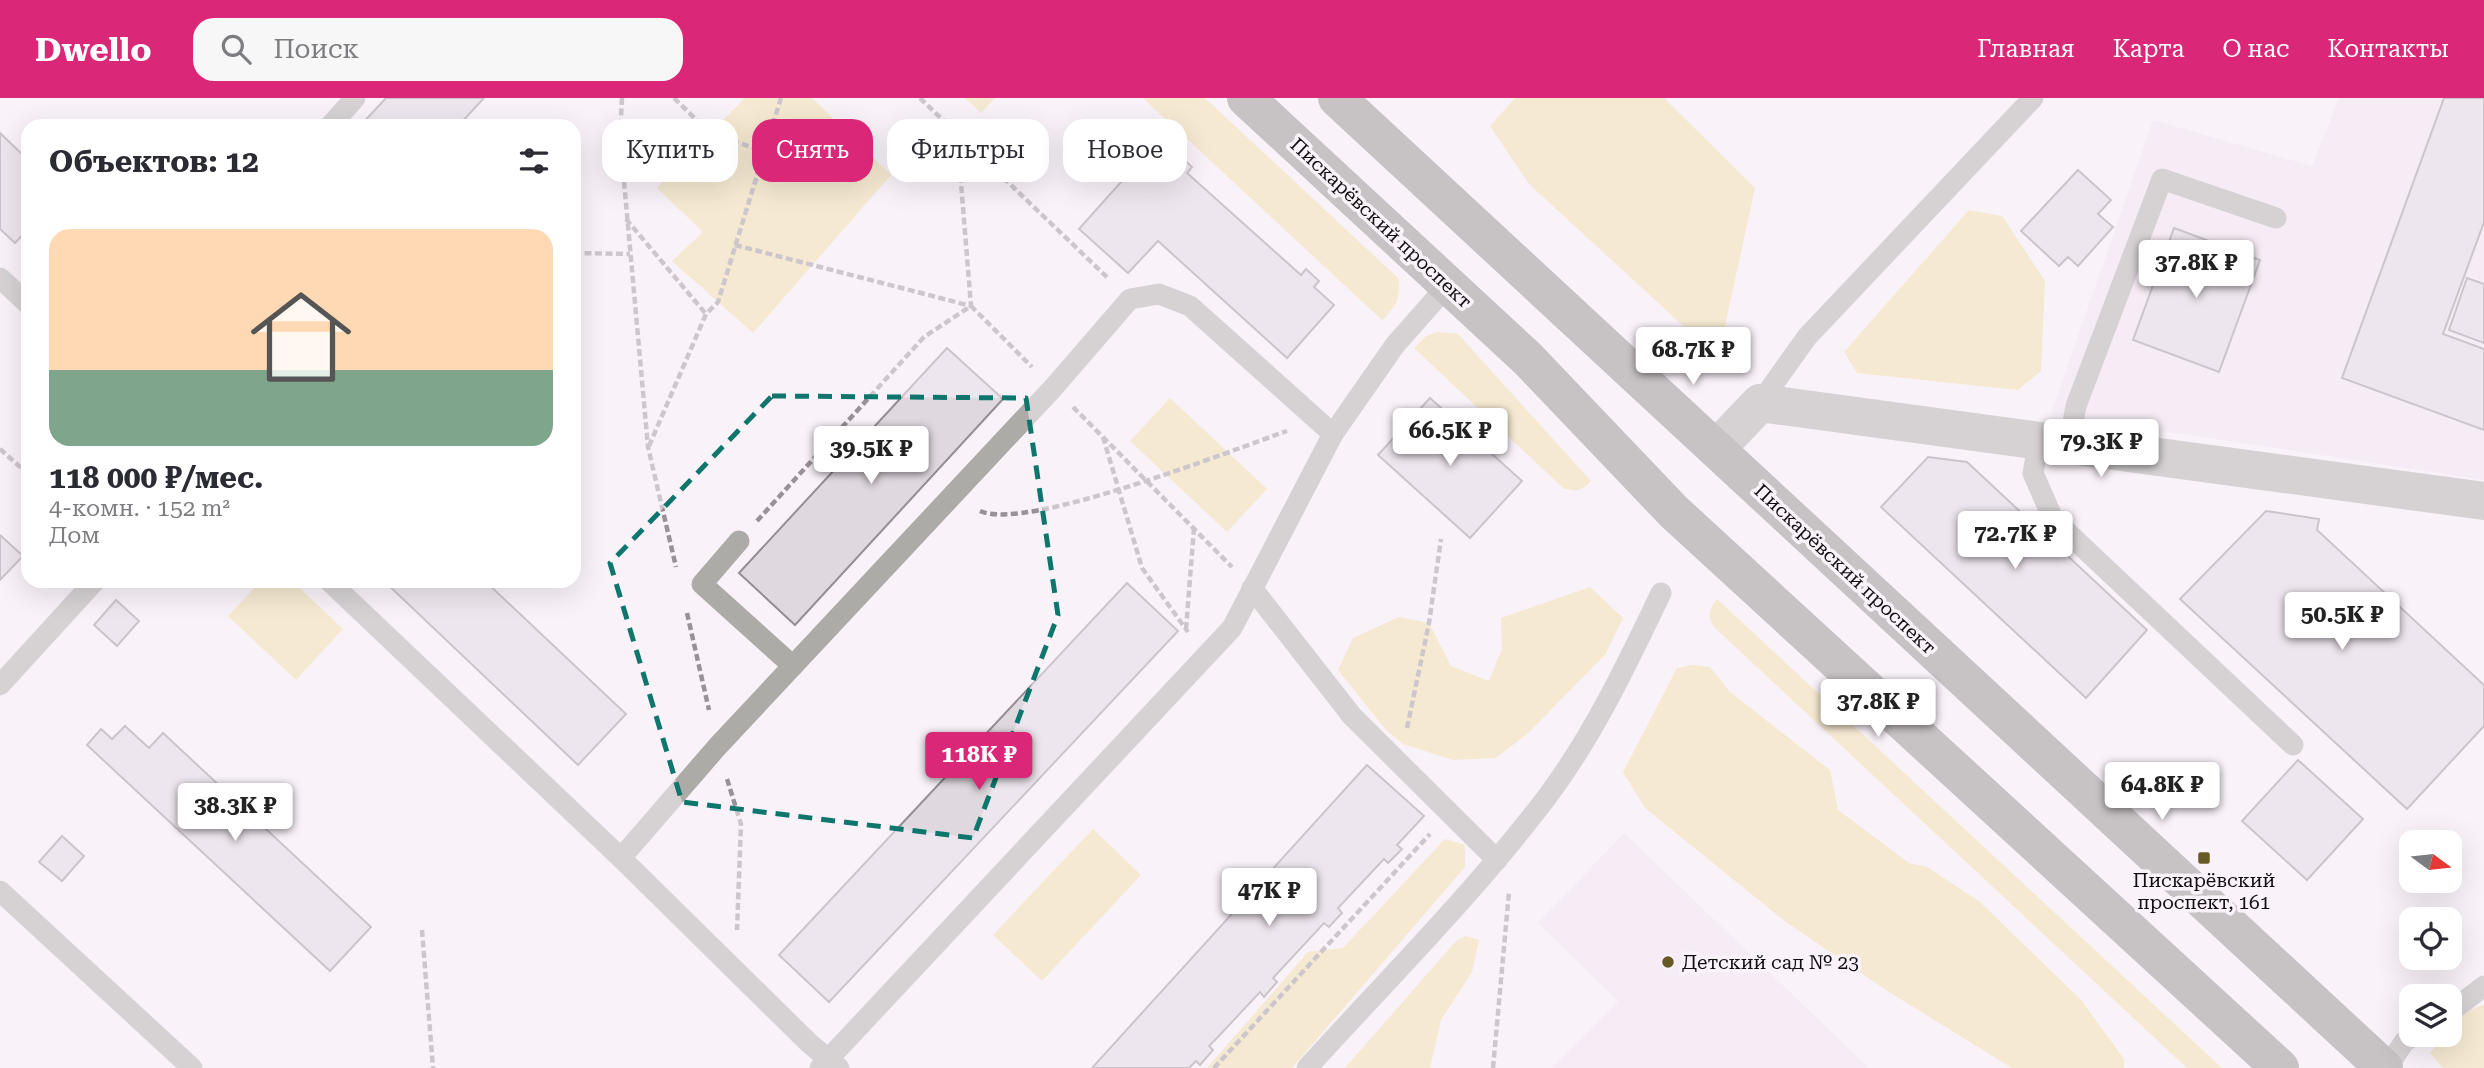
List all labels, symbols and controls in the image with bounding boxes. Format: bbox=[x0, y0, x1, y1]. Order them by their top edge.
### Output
search box bbox=[193, 18, 683, 81]
text: Dwello bbox=[35, 30, 151, 69]
icon: search bbox=[217, 30, 255, 68]
text: Поиск bbox=[273, 34, 359, 64]
text: Главная bbox=[1977, 35, 2075, 63]
text: Карта bbox=[2113, 35, 2184, 63]
text: О нас bbox=[2222, 35, 2289, 63]
text: Контакты bbox=[2327, 35, 2449, 63]
chip: Купить bbox=[602, 119, 738, 182]
chip: Снять bbox=[752, 119, 873, 182]
chip: Фильтры bbox=[887, 119, 1049, 182]
chip: Новое bbox=[1063, 119, 1187, 182]
street label: Пискарёвский проспект bbox=[1286, 133, 1476, 313]
icon: filters bbox=[515, 142, 553, 180]
text: Объектов: 12 bbox=[49, 144, 259, 179]
pin: 37.8K ₽ bbox=[2131, 240, 2261, 300]
text: 37.8K ₽ bbox=[2155, 249, 2237, 276]
icon: home bbox=[238, 274, 364, 400]
pin: 68.7K ₽ bbox=[1628, 328, 1758, 387]
text: 68.7K ₽ bbox=[1652, 336, 1734, 363]
pin: 66.5K ₽ bbox=[1385, 408, 1515, 468]
text: 66.5K ₽ bbox=[1409, 417, 1491, 444]
pin: 79.3K ₽ bbox=[2036, 420, 2166, 479]
pin: 39.5K ₽ bbox=[806, 426, 936, 486]
text: 79.3K ₽ bbox=[2060, 428, 2142, 455]
text: 39.5K ₽ bbox=[830, 435, 912, 462]
text: 118 000 ₽/мес. bbox=[49, 460, 263, 495]
street label: Пискарёвский проспект bbox=[1750, 479, 1940, 659]
text: 4-комн. · 152 m² bbox=[49, 495, 230, 522]
pin: 72.7K ₽ bbox=[1950, 512, 2080, 571]
text: 72.7K ₽ bbox=[1974, 520, 2056, 547]
text: Дом bbox=[49, 522, 100, 549]
pin: 50.5K ₽ bbox=[2277, 592, 2407, 652]
text: 50.5K ₽ bbox=[2301, 601, 2383, 628]
pin: 37.8K ₽ bbox=[1813, 680, 1943, 739]
text: 37.8K ₽ bbox=[1837, 688, 1919, 715]
pin: 118K ₽ bbox=[922, 732, 1036, 792]
text: 118K ₽ bbox=[941, 741, 1017, 768]
pin: 64.8K ₽ bbox=[2097, 762, 2227, 822]
text: 64.8K ₽ bbox=[2121, 771, 2203, 798]
pin: 38.3K ₽ bbox=[170, 784, 300, 843]
text: 38.3K ₽ bbox=[194, 792, 276, 819]
north arrow bbox=[2399, 830, 2462, 892]
map controls bbox=[2399, 830, 2462, 1047]
marker: Пискарёвский проспект, 161 bbox=[2196, 850, 2212, 866]
pin: 47K ₽ bbox=[1220, 868, 1318, 928]
place label: Пискарёвский проспект, 161 bbox=[2133, 869, 2276, 914]
text: 47K ₽ bbox=[1238, 877, 1300, 904]
button: locate bbox=[2399, 907, 2462, 970]
place label: Детский сад № 23 bbox=[1682, 951, 1859, 974]
marker: Детский сад № 23 bbox=[1660, 954, 1676, 970]
button: layers bbox=[2399, 984, 2462, 1047]

